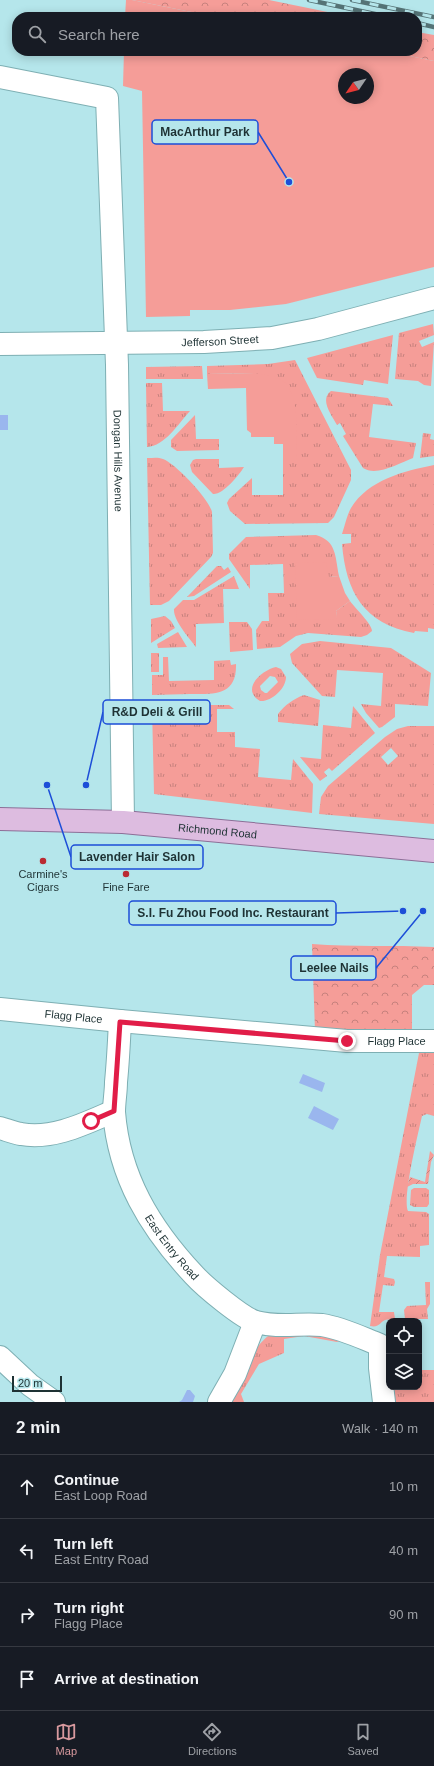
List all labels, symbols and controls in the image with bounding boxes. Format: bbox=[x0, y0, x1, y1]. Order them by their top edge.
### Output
search box bbox=[12, 12, 422, 56]
icon: search bbox=[26, 23, 48, 45]
text: Search here bbox=[58, 26, 140, 43]
north arrow bbox=[338, 68, 374, 104]
callout: MacArthur Park bbox=[152, 120, 258, 144]
text: MacArthur Park bbox=[160, 125, 250, 139]
street label: Jefferson Street bbox=[181, 333, 259, 348]
street label: Dongan Hills Avenue bbox=[112, 410, 125, 512]
callout: R&D Deli & Grill bbox=[103, 700, 210, 724]
text: R&D Deli & Grill bbox=[112, 705, 202, 719]
street label: Richmond Road bbox=[178, 821, 257, 840]
callout: Lavender Hair Salon bbox=[71, 845, 203, 869]
text: Lavender Hair Salon bbox=[79, 850, 195, 864]
marker: Carmine's Cigars bbox=[38, 856, 48, 866]
place label: Carmine's Cigars bbox=[18, 868, 68, 893]
marker: Fine Fare bbox=[121, 869, 131, 879]
place label: Fine Fare bbox=[102, 881, 150, 893]
callout: S.I. Fu Zhou Food Inc. Restaurant bbox=[129, 901, 336, 925]
text: S.I. Fu Zhou Food Inc. Restaurant bbox=[137, 906, 329, 920]
callout: Leelee Nails bbox=[291, 956, 376, 980]
text: Leelee Nails bbox=[299, 961, 369, 975]
street label: Flagg Place bbox=[44, 1007, 103, 1025]
route end bbox=[338, 1032, 356, 1050]
street label: Flagg Place bbox=[367, 1035, 426, 1047]
route start bbox=[82, 1112, 100, 1130]
street label: East Entry Road bbox=[143, 1212, 201, 1282]
map controls bbox=[386, 1318, 422, 1390]
button: locate bbox=[386, 1318, 422, 1354]
button: layers bbox=[386, 1354, 422, 1390]
scale bar bbox=[12, 1374, 62, 1393]
text: 20 m bbox=[18, 1377, 42, 1389]
text: 2 min bbox=[16, 1418, 60, 1437]
text: Walk · 140 m bbox=[342, 1421, 418, 1436]
text: Continue bbox=[54, 1471, 119, 1488]
icon: ahead bbox=[16, 1476, 38, 1498]
text: 10 m bbox=[389, 1479, 418, 1494]
text: East Loop Road bbox=[54, 1488, 147, 1503]
text: Turn left bbox=[54, 1535, 113, 1552]
icon: left bbox=[16, 1540, 38, 1562]
text: 40 m bbox=[389, 1543, 418, 1558]
text: East Entry Road bbox=[54, 1552, 149, 1567]
text: Turn right bbox=[54, 1599, 124, 1616]
icon: right bbox=[16, 1604, 38, 1626]
text: 90 m bbox=[389, 1607, 418, 1622]
text: Flagg Place bbox=[54, 1616, 123, 1631]
icon: arrive bbox=[16, 1668, 38, 1690]
text: Arrive at destination bbox=[54, 1670, 199, 1687]
tab: Map bbox=[55, 1721, 77, 1757]
tab: Directions bbox=[188, 1721, 237, 1757]
tab: Saved bbox=[347, 1721, 379, 1757]

